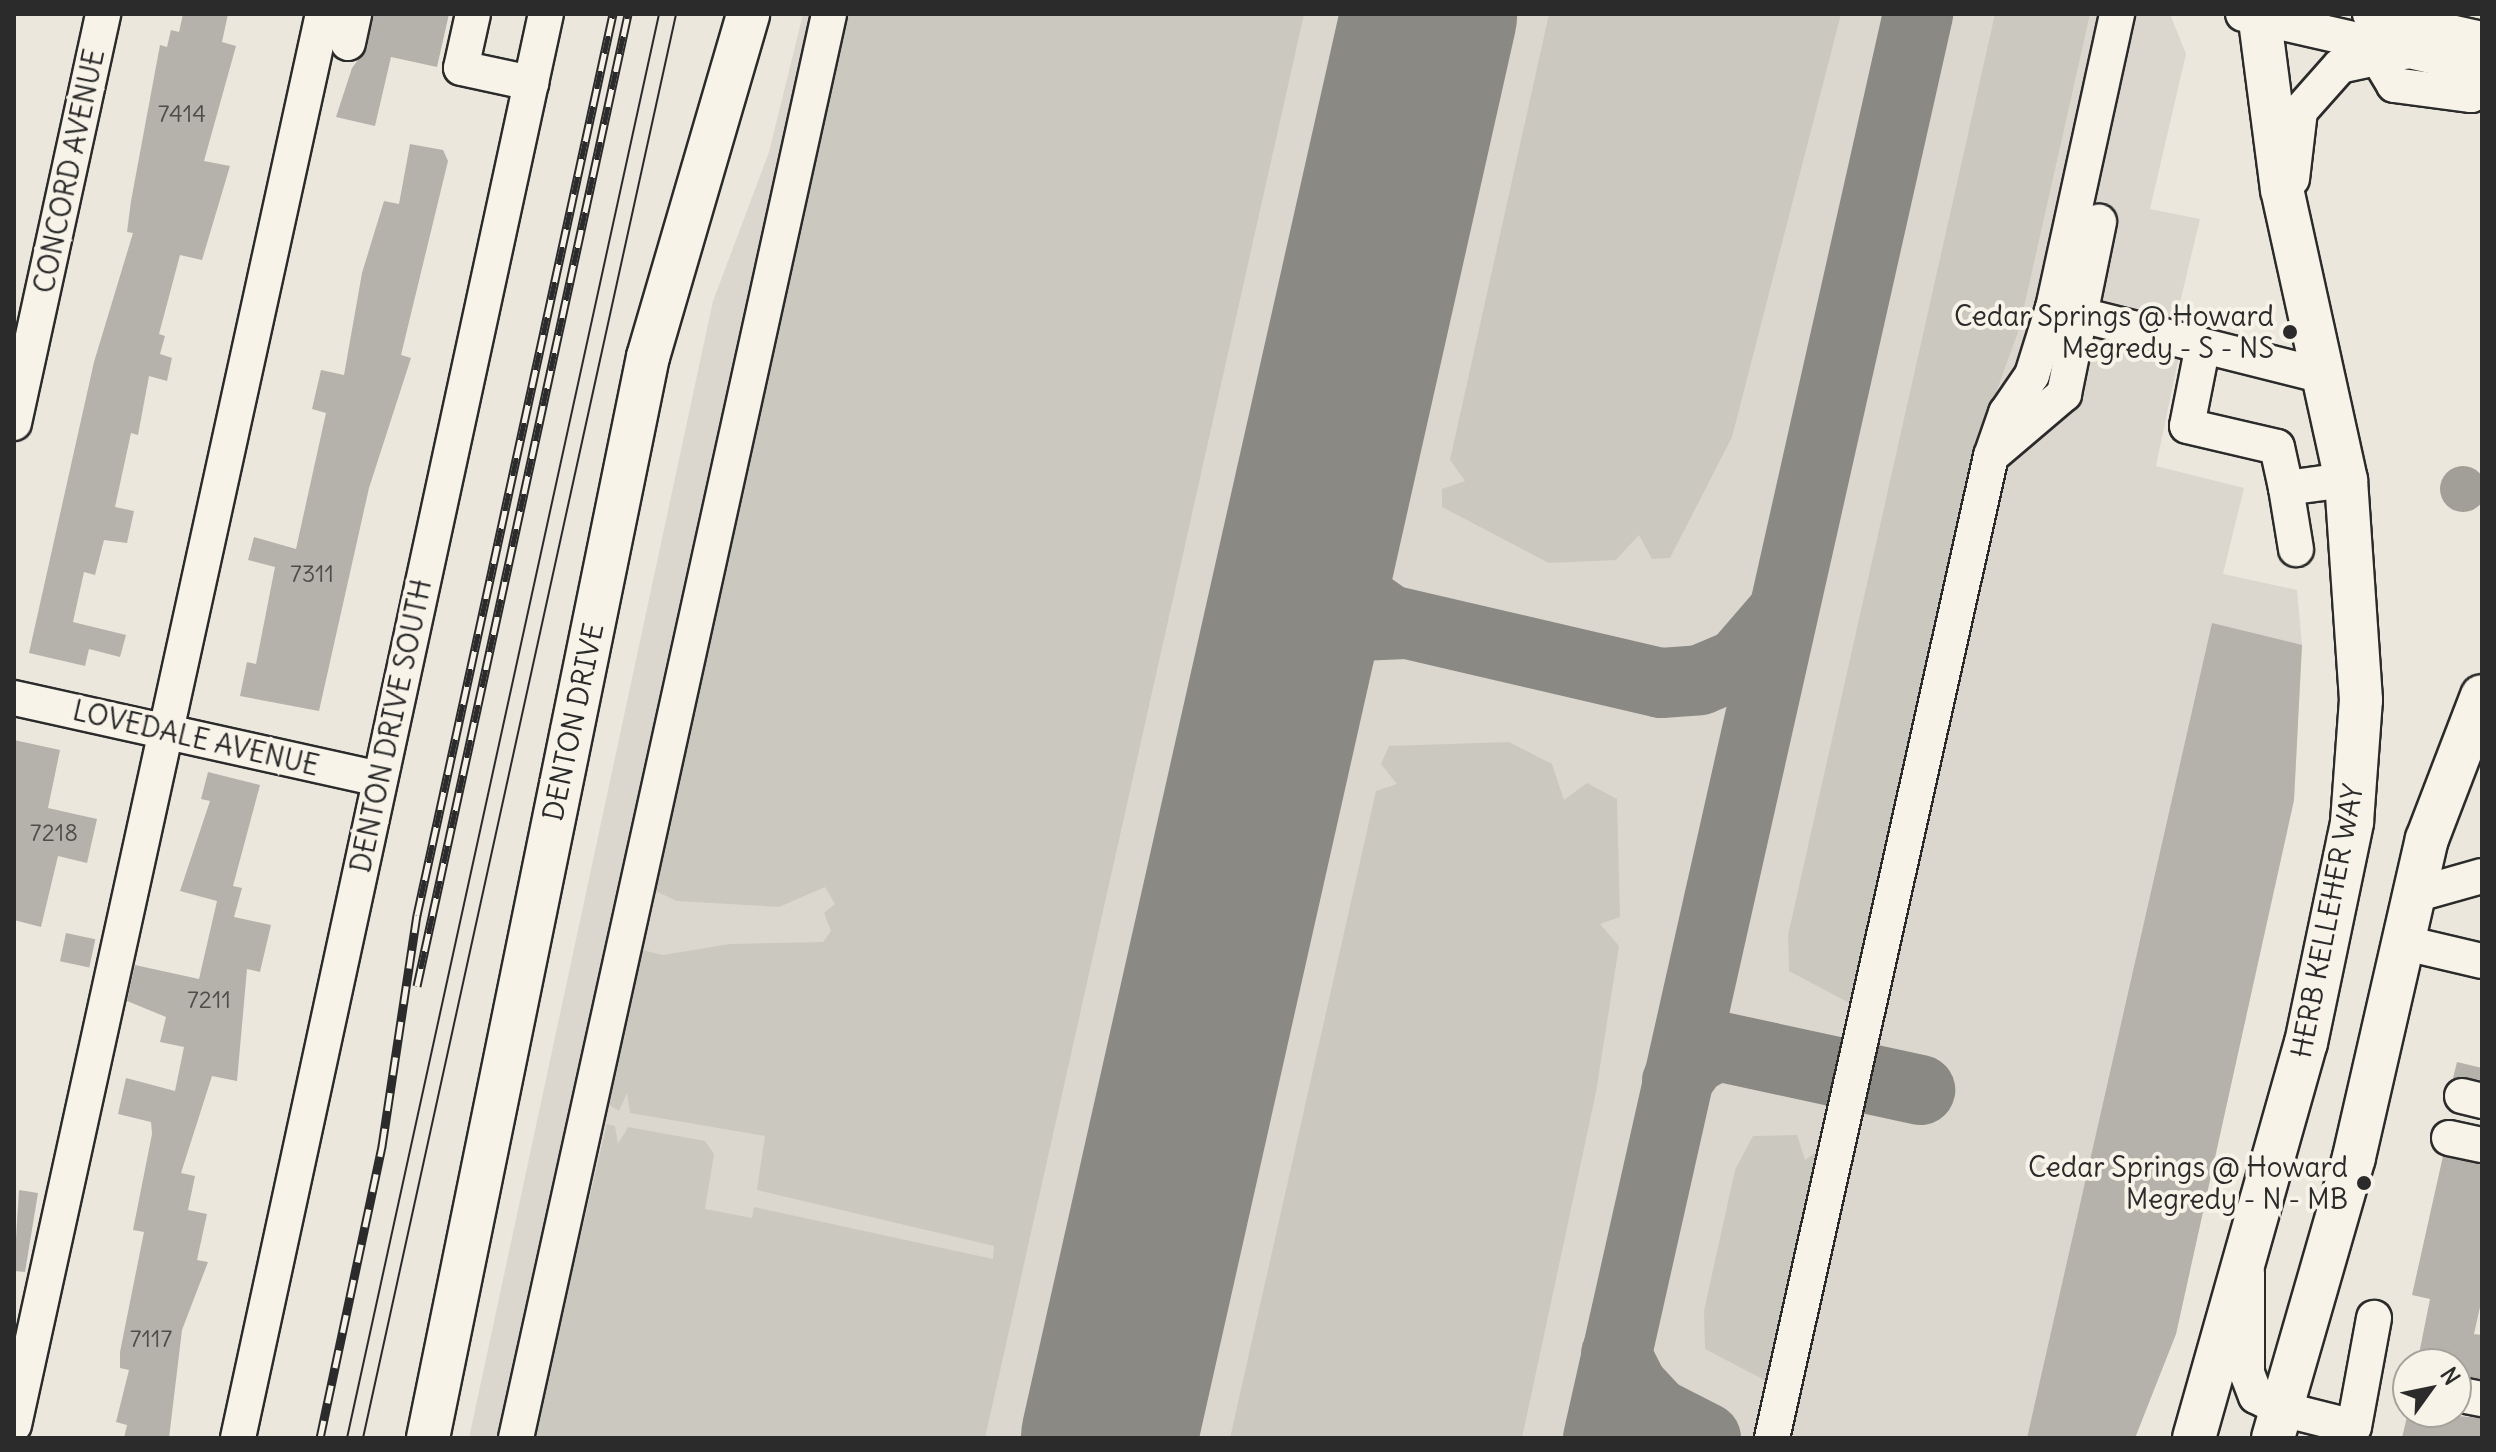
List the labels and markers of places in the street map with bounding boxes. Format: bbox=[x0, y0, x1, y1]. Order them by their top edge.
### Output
place label: Cedar Springs @ Howard Megredy - S - NS bbox=[1954, 299, 2274, 365]
marker: Cedar Springs @ Howard Megredy - S - NS bbox=[2281, 323, 2299, 341]
place label: Cedar Springs @ Howard Megredy - N - MB bbox=[2028, 1150, 2348, 1216]
marker: Cedar Springs @ Howard Megredy - N - MB bbox=[2355, 1174, 2373, 1192]

